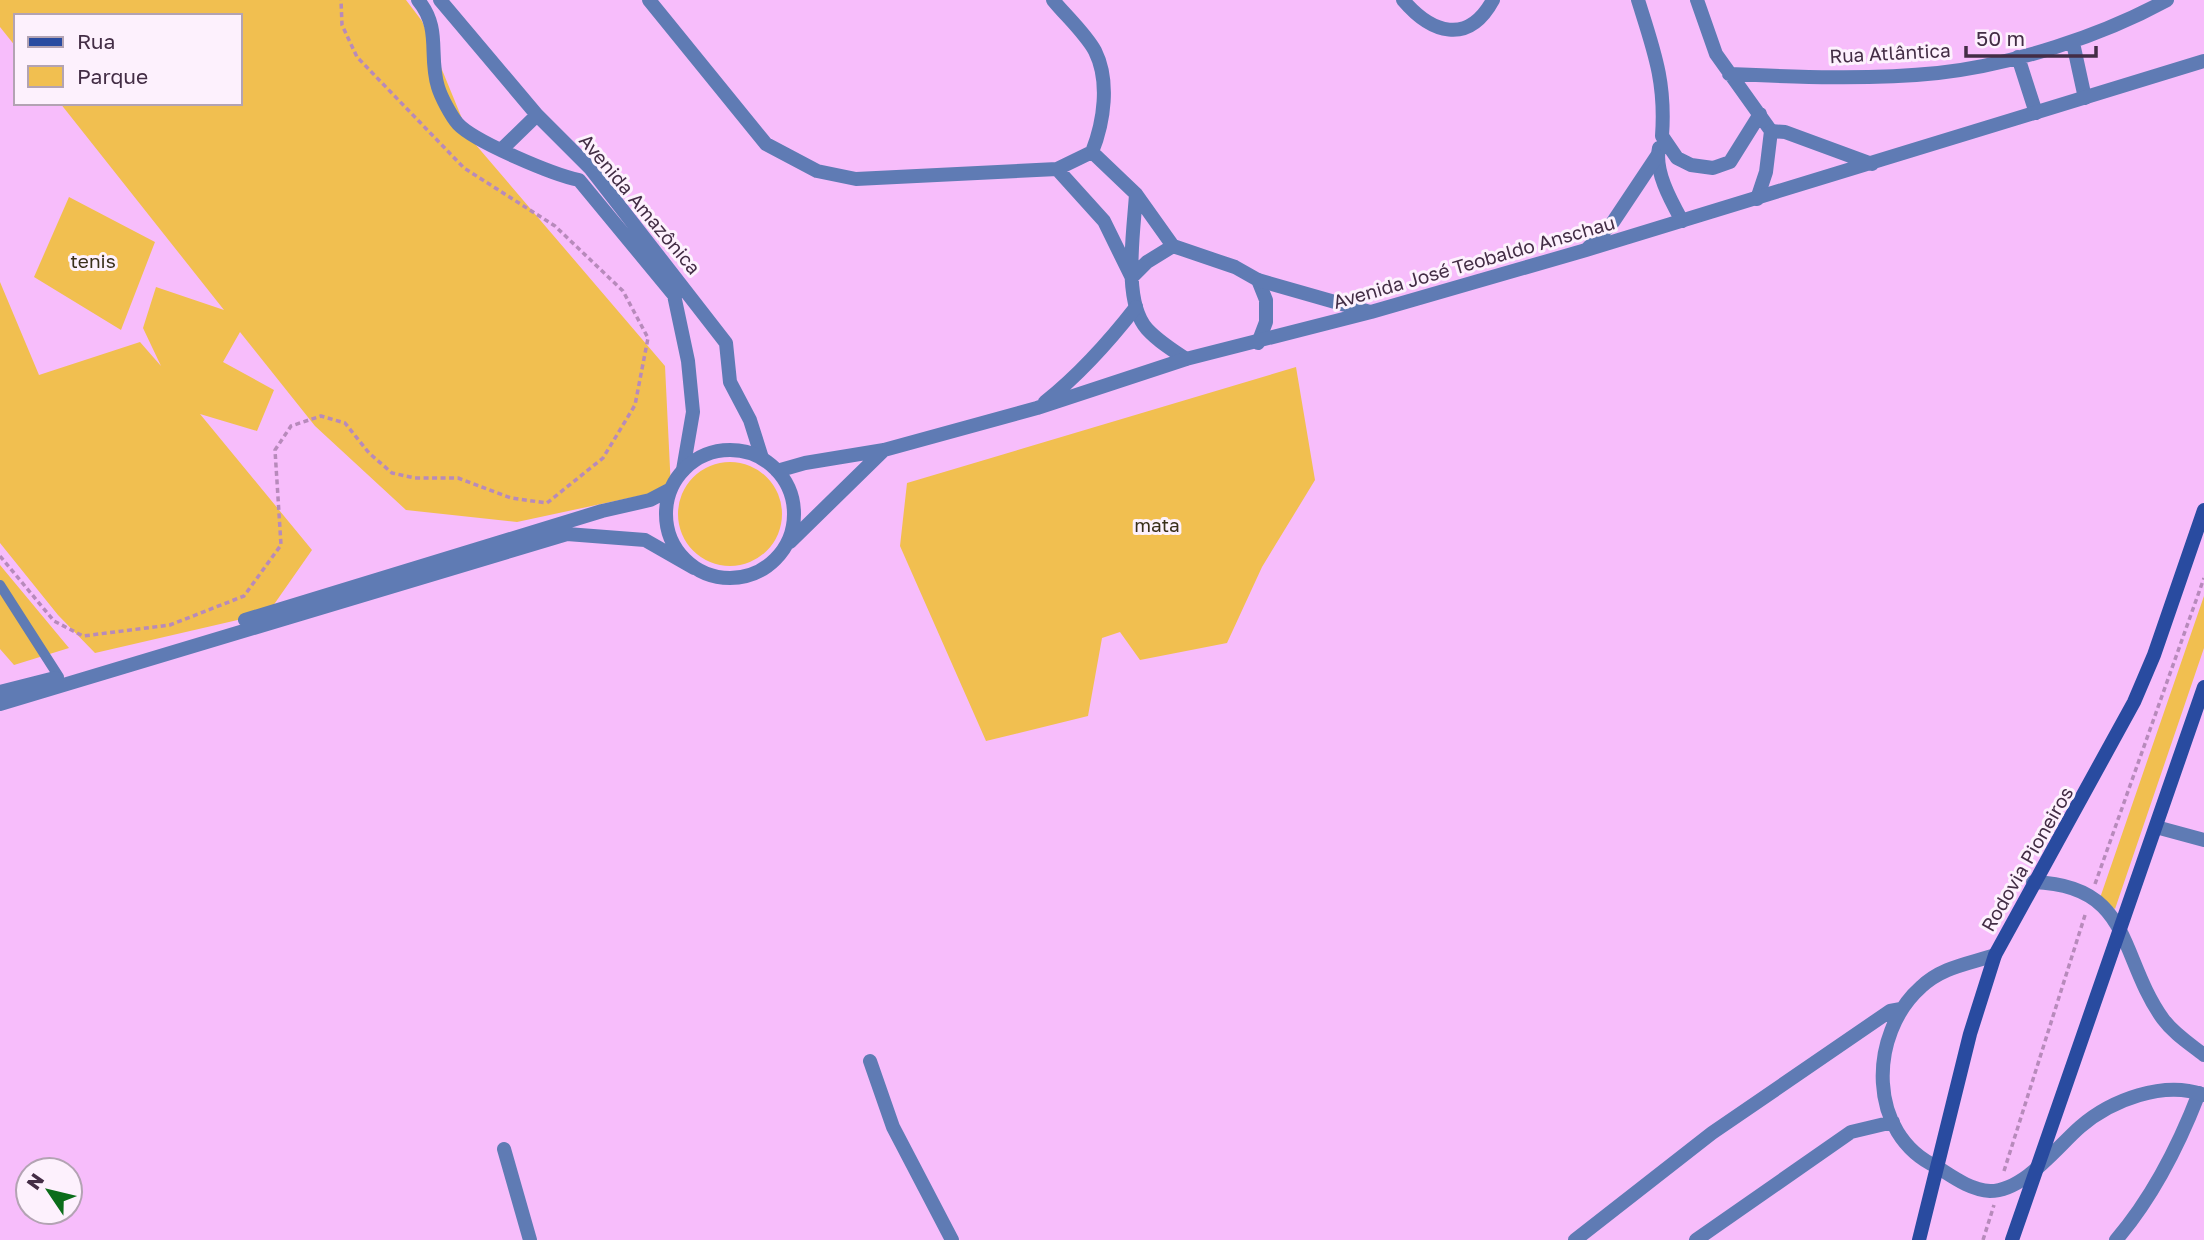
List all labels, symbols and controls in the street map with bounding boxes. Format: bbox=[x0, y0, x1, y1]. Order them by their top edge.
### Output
legend bbox=[14, 14, 242, 105]
scale bar bbox=[1966, 14, 2096, 58]
text: 50 m bbox=[1976, 25, 2025, 51]
text: Rua bbox=[77, 28, 115, 54]
street label: Rua Atlântica bbox=[1829, 38, 1951, 67]
text: Parque bbox=[77, 63, 148, 89]
street label: Avenida Amazônica bbox=[575, 129, 706, 279]
street label: Avenida José Teobaldo Anschau bbox=[1330, 210, 1617, 313]
park label: tenis bbox=[70, 249, 116, 272]
park label: mata bbox=[1134, 513, 1180, 536]
street label: Rodovia Pioneiros bbox=[1976, 782, 2077, 935]
north arrow bbox=[14, 1156, 84, 1226]
text: N bbox=[21, 1168, 48, 1193]

